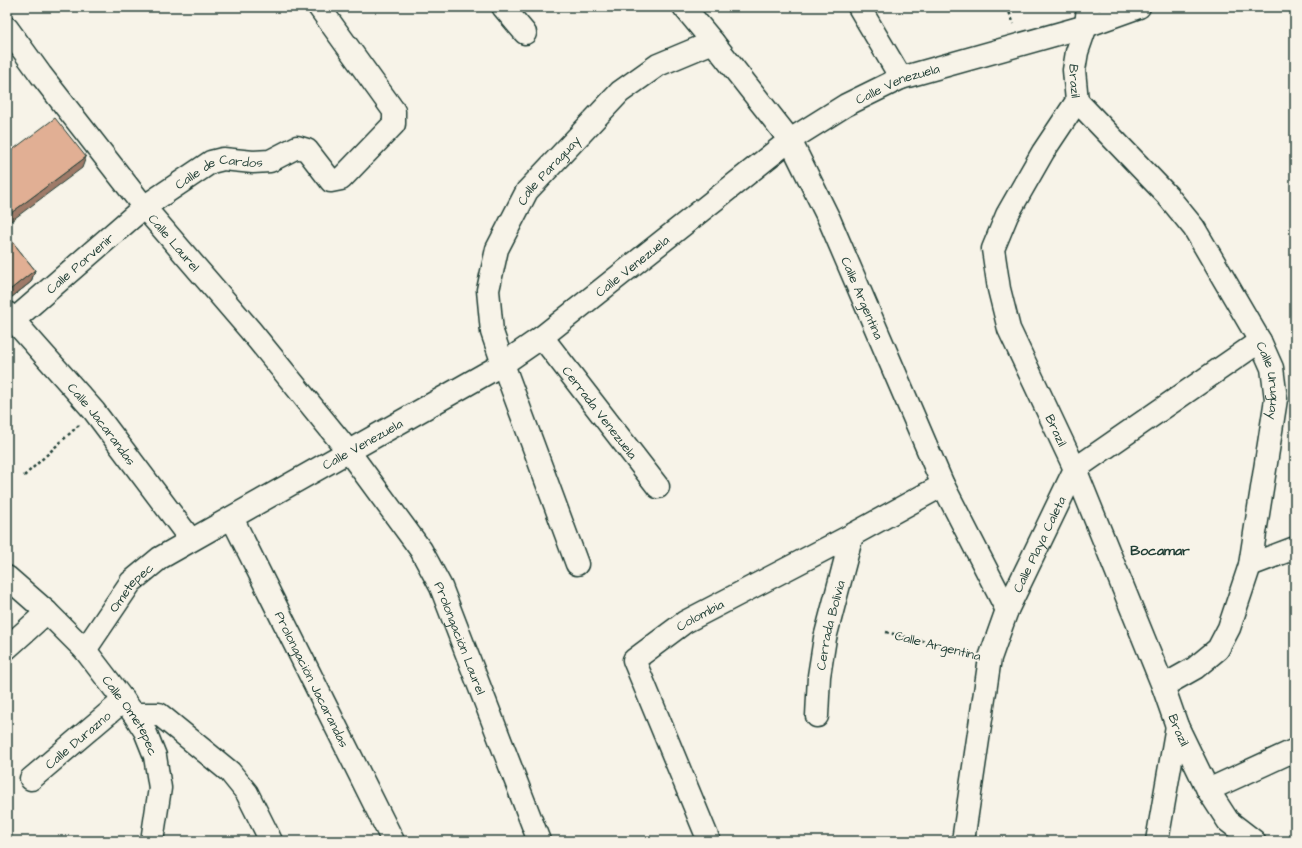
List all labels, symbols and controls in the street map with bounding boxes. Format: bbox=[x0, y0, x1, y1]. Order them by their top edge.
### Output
street label: Calle Venezuela bbox=[852, 59, 942, 109]
street label: Brazil bbox=[1064, 63, 1085, 99]
street label: Calle Paraguay bbox=[513, 132, 585, 209]
street label: Calle de Cardos bbox=[171, 151, 264, 194]
street label: Calle Laurel bbox=[144, 210, 204, 276]
street label: Calle Porvenir bbox=[43, 229, 118, 298]
street label: Calle Venezuela bbox=[592, 231, 674, 301]
street label: Calle Argentina bbox=[836, 254, 888, 343]
street label: Calle Uruguay bbox=[1251, 339, 1284, 421]
street label: Cerrada Venezuela bbox=[558, 362, 641, 463]
street label: Calle Jacarandas bbox=[63, 379, 140, 470]
street label: Brazil bbox=[1040, 411, 1071, 449]
street label: Calle Venezuela bbox=[319, 414, 406, 474]
street label: Calle Playa Caleta bbox=[1009, 493, 1071, 596]
district label: Bocamar bbox=[1130, 541, 1190, 561]
street label: Ometepec bbox=[105, 559, 158, 616]
street label: Prolongación Laurel bbox=[430, 578, 490, 697]
street label: Cerrada Bolivia bbox=[812, 578, 850, 672]
street label: Colombia bbox=[673, 595, 728, 636]
street label: Prolongación Jacarandas bbox=[270, 609, 353, 751]
street label: Calle Argentina bbox=[893, 627, 983, 666]
street label: Calle Ometepec bbox=[98, 672, 162, 759]
street label: Calle Durazno bbox=[41, 707, 115, 773]
street label: Brazil bbox=[1163, 712, 1193, 749]

